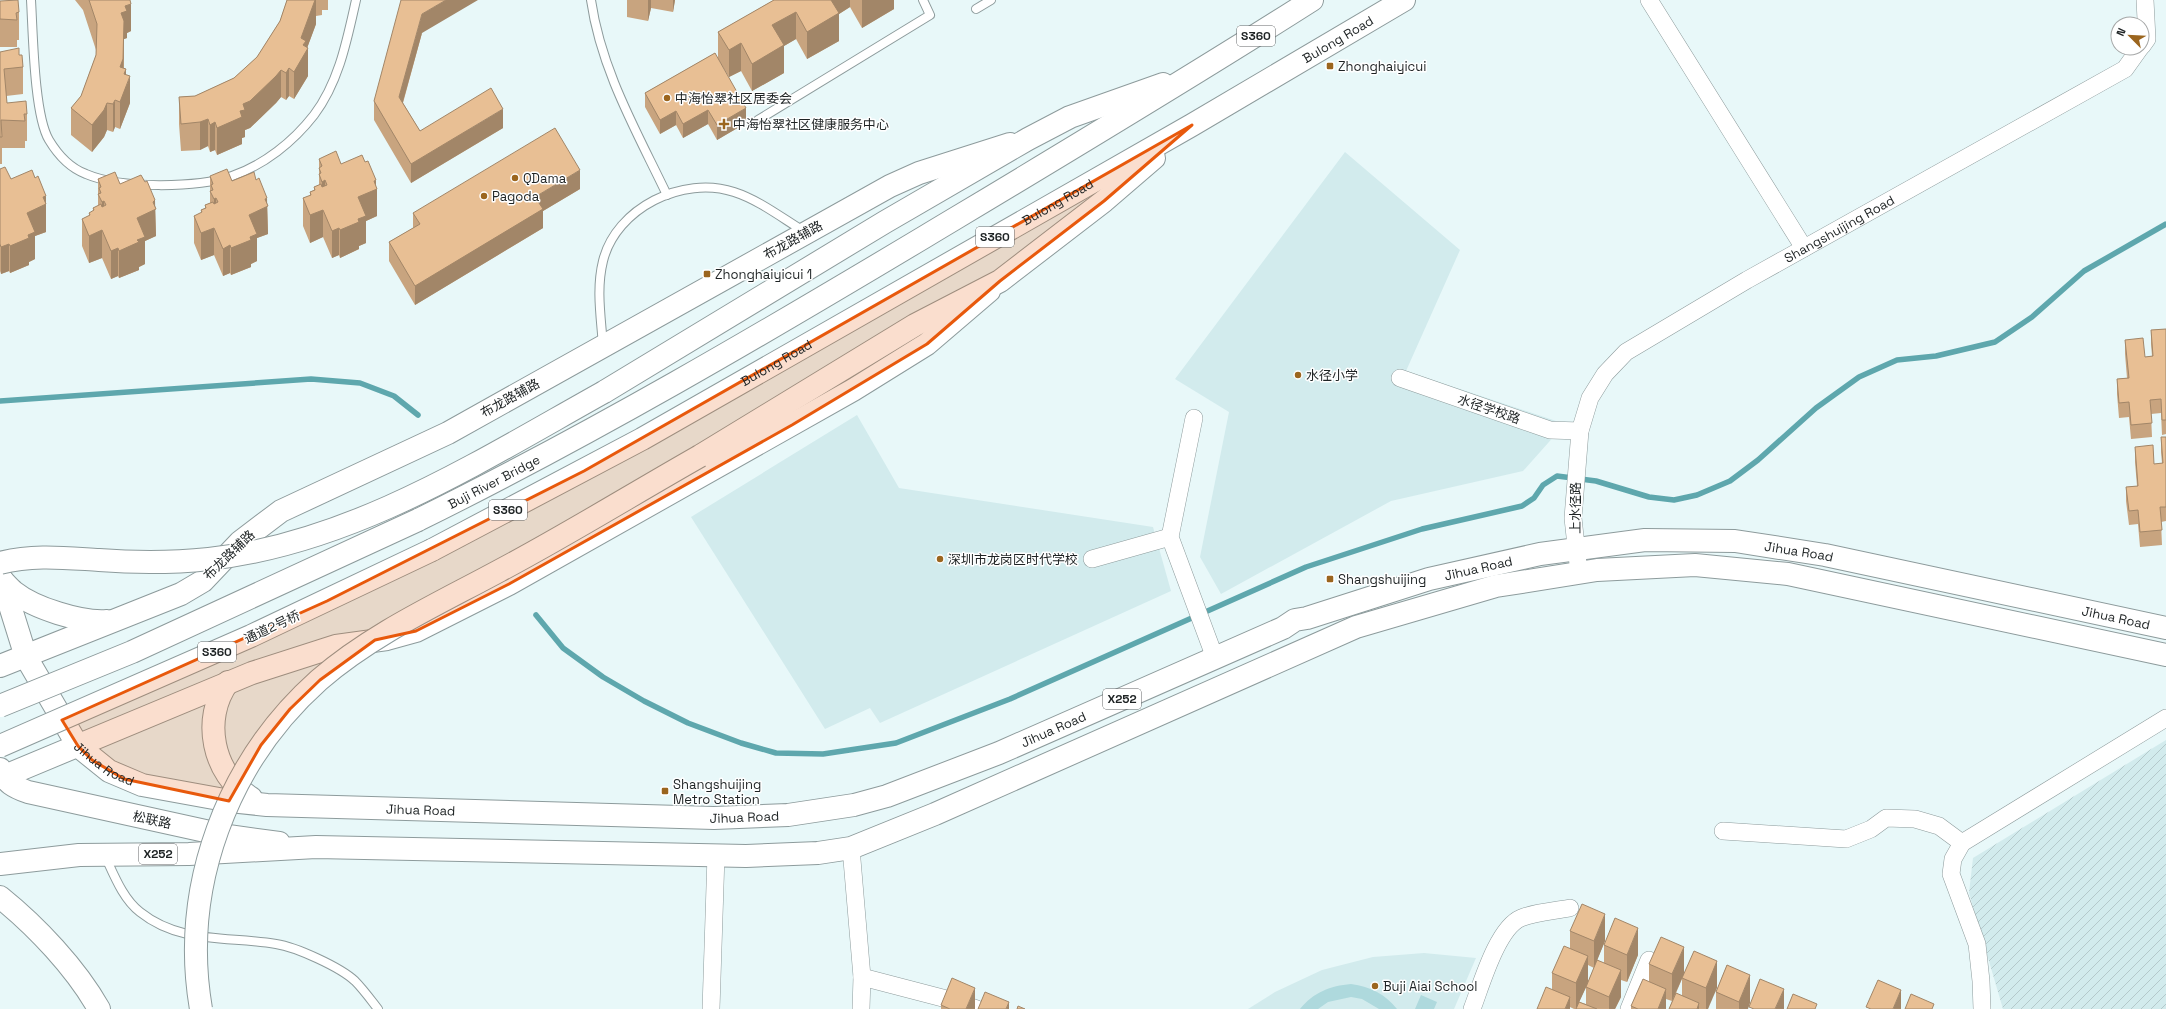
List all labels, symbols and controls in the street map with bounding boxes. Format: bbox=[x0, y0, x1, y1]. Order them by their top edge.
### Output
street label: Bulong Road bbox=[1299, 12, 1376, 67]
north arrow bbox=[2110, 16, 2150, 56]
road number: S360 bbox=[1237, 26, 1275, 46]
text: N bbox=[2113, 26, 2129, 38]
place label: Zhonghaiyicui bbox=[1338, 58, 1427, 75]
marker: Zhonghaiyicui bbox=[1325, 61, 1335, 71]
place label: 中海怡翠社区居委会 bbox=[675, 90, 792, 107]
marker: 中海怡翠社区居委会 bbox=[662, 93, 672, 103]
place label: 中海怡翠社区健康服务中心 bbox=[733, 116, 889, 133]
marker: 中海怡翠社区健康服务中心 bbox=[718, 118, 730, 130]
place label: QDama bbox=[523, 170, 567, 187]
marker: QDama bbox=[510, 173, 520, 183]
street label: Bulong Road bbox=[1019, 175, 1096, 229]
place label: Pagoda bbox=[492, 188, 540, 205]
marker: Pagoda bbox=[479, 191, 489, 201]
street label: Shangshuijing Road bbox=[1781, 191, 1897, 266]
street label: 布龙路辅路 bbox=[760, 217, 826, 263]
road number: S360 bbox=[976, 227, 1014, 247]
place label: Zhonghaiyicui 1 bbox=[715, 266, 812, 283]
marker: Zhonghaiyicui 1 bbox=[702, 269, 712, 279]
street label: Bulong Road bbox=[737, 335, 815, 389]
place label: 水径小学 bbox=[1306, 367, 1358, 384]
marker: 水径小学 bbox=[1293, 370, 1303, 380]
street label: 布龙路辅路 bbox=[477, 375, 543, 421]
street label: 水径学校路 bbox=[1455, 390, 1523, 428]
street label: Buji River Bridge bbox=[445, 450, 543, 512]
street label: 上水径路 bbox=[1567, 482, 1584, 534]
road number: S360 bbox=[489, 500, 527, 520]
street label: 布龙路辅路 bbox=[200, 526, 258, 584]
street label: Jihua Road bbox=[1763, 537, 1835, 565]
place label: 深圳市龙岗区时代学校 bbox=[948, 551, 1078, 568]
street label: Jihua Road bbox=[1442, 552, 1514, 584]
marker: 深圳市龙岗区时代学校 bbox=[935, 554, 945, 564]
place label: Shangshuijing bbox=[1338, 571, 1426, 588]
marker: Shangshuijing bbox=[1325, 574, 1335, 584]
street label: Jihua Road bbox=[2080, 602, 2152, 633]
street label: 通道2号桥 bbox=[241, 607, 303, 647]
road number: S360 bbox=[198, 642, 236, 662]
road number: X252 bbox=[1103, 689, 1141, 709]
street label: Jihua Road bbox=[1018, 707, 1089, 751]
street label: Jihua Road bbox=[70, 738, 137, 789]
place label: Shangshuijing Metro Station bbox=[673, 776, 761, 808]
marker: Shangshuijing Metro Station bbox=[660, 786, 670, 796]
street label: Jihua Road bbox=[386, 800, 456, 819]
street label: Jihua Road bbox=[709, 807, 779, 827]
street label: 松联路 bbox=[131, 808, 173, 832]
road number: X252 bbox=[139, 844, 177, 864]
place label: Buji Aiai School bbox=[1383, 978, 1477, 995]
marker: Buji Aiai School bbox=[1370, 981, 1380, 991]

